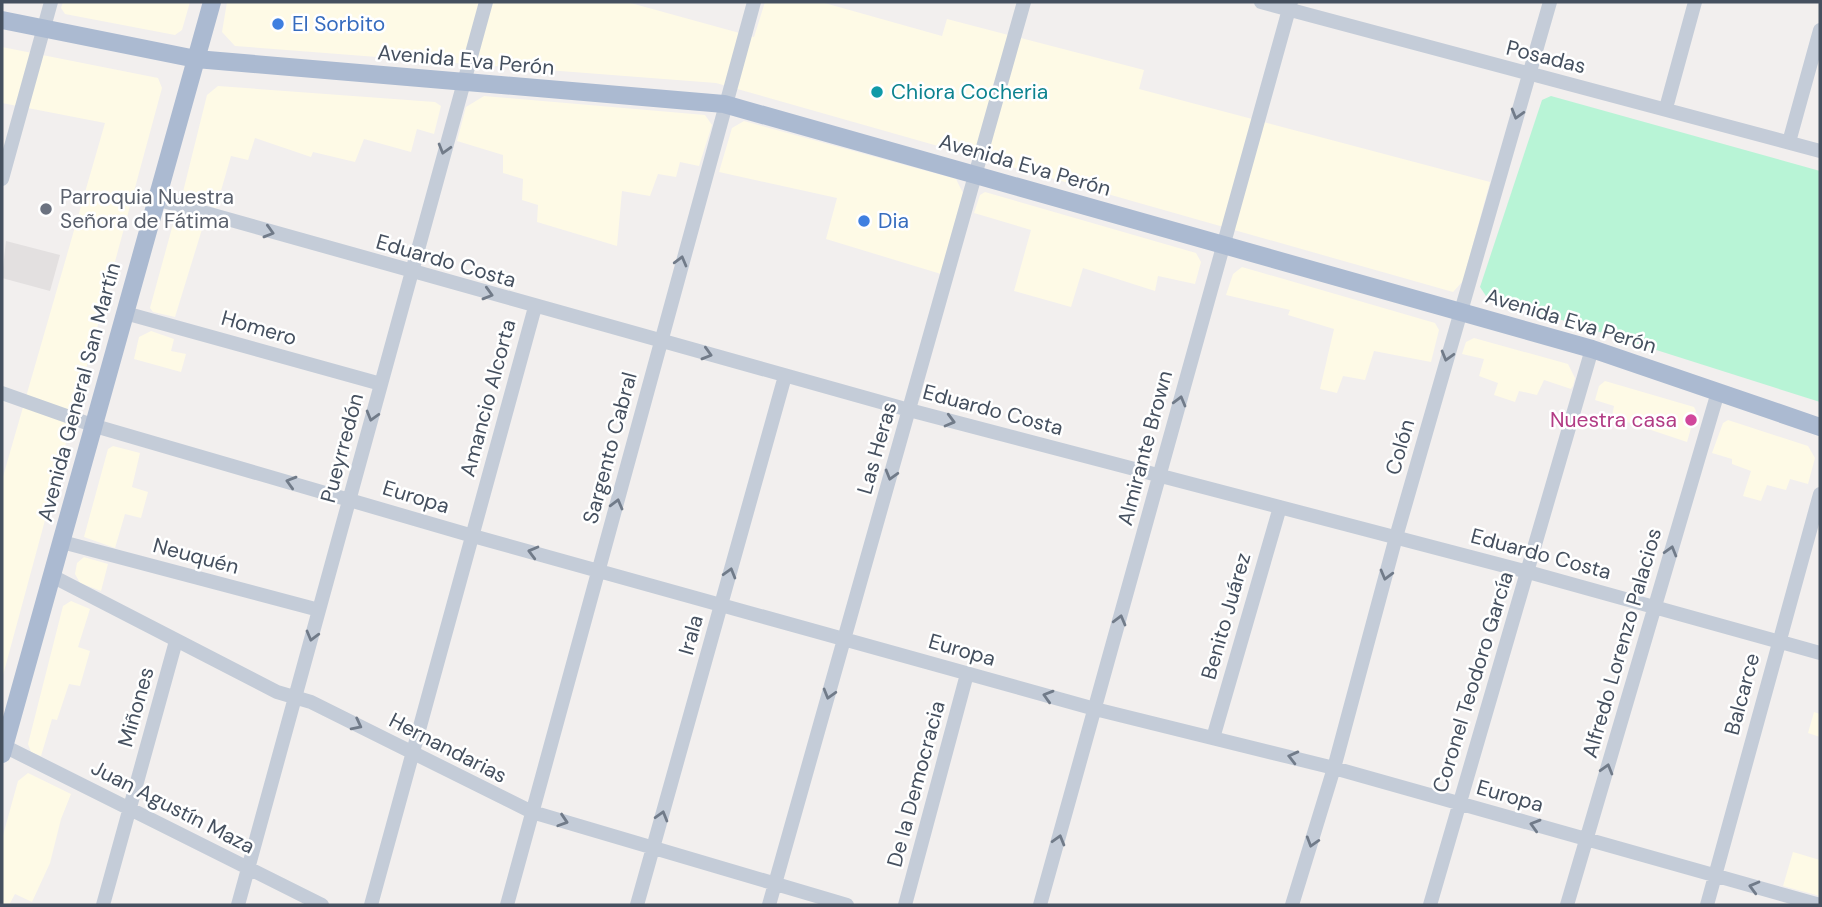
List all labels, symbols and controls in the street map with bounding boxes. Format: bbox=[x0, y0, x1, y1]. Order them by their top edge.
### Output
place label: El Sorbito bbox=[292, 10, 385, 38]
marker: El Sorbito bbox=[270, 16, 286, 32]
street label: Posadas bbox=[1503, 34, 1589, 80]
street label: Avenida Eva Perón bbox=[376, 38, 556, 82]
place label: Chiora Cocheria bbox=[891, 78, 1048, 106]
marker: Chiora Cocheria bbox=[869, 84, 885, 100]
one-way arrow bbox=[1511, 108, 1525, 120]
street label: Avenida Eva Perón bbox=[936, 127, 1114, 203]
one-way arrow bbox=[438, 143, 453, 155]
place label: Parroquia Nuestra Señora de Fátima bbox=[60, 183, 234, 235]
marker: Parroquia Nuestra Señora de Fátima bbox=[38, 201, 54, 217]
place label: Dia bbox=[878, 207, 909, 235]
marker: Dia bbox=[856, 213, 872, 229]
one-way arrow bbox=[263, 224, 275, 238]
street label: Eduardo Costa bbox=[373, 228, 519, 294]
one-way arrow bbox=[673, 255, 688, 267]
street label: Avenida General San Martín bbox=[31, 259, 127, 525]
street label: Avenida Eva Perón bbox=[1482, 282, 1660, 360]
one-way arrow bbox=[481, 286, 493, 301]
street label: Homero bbox=[218, 304, 300, 352]
street label: Amancio Alcorta bbox=[454, 316, 522, 480]
one-way arrow bbox=[701, 346, 713, 360]
one-way arrow bbox=[1441, 350, 1456, 362]
street label: Almirante Brown bbox=[1111, 367, 1179, 529]
street label: Sargento Cabral bbox=[576, 369, 644, 527]
street label: Eduardo Costa bbox=[920, 378, 1066, 442]
street label: Pueyrredón bbox=[314, 390, 370, 506]
one-way arrow bbox=[1172, 395, 1186, 407]
street label: Las Heras bbox=[851, 399, 903, 497]
place label: Nuestra casa bbox=[1550, 406, 1677, 434]
one-way arrow bbox=[366, 410, 380, 422]
marker: Nuestra casa bbox=[1683, 412, 1699, 428]
one-way arrow bbox=[944, 413, 956, 427]
street label: Colón bbox=[1379, 416, 1421, 478]
one-way arrow bbox=[884, 469, 899, 481]
street label: Europa bbox=[379, 474, 453, 520]
one-way arrow bbox=[286, 476, 298, 491]
one-way arrow bbox=[609, 498, 623, 510]
street label: Eduardo Costa bbox=[1468, 522, 1614, 586]
street label: Alfredo Lorenzo Palacios bbox=[1576, 525, 1668, 761]
street label: Neuquén bbox=[150, 531, 242, 581]
one-way arrow bbox=[1663, 545, 1677, 557]
one-way arrow bbox=[528, 546, 540, 560]
street label: Benito Juárez bbox=[1195, 549, 1257, 683]
one-way arrow bbox=[722, 567, 736, 579]
street label: Coronel Teodoro García bbox=[1426, 568, 1520, 796]
one-way arrow bbox=[1380, 569, 1394, 581]
street label: Irala bbox=[672, 612, 710, 658]
one-way arrow bbox=[1111, 615, 1126, 627]
street label: Europa bbox=[925, 627, 999, 673]
one-way arrow bbox=[306, 630, 320, 642]
street label: Balcarce bbox=[1718, 650, 1766, 738]
street label: Miñones bbox=[111, 664, 161, 750]
one-way arrow bbox=[823, 688, 837, 700]
one-way arrow bbox=[1042, 690, 1054, 705]
street label: De la Democracia bbox=[880, 698, 952, 870]
street label: Hernandarias bbox=[384, 706, 512, 790]
one-way arrow bbox=[350, 717, 362, 731]
one-way arrow bbox=[1287, 751, 1299, 765]
street label: Juan Agustín Maza bbox=[86, 754, 260, 860]
one-way arrow bbox=[1599, 764, 1614, 776]
street label: Europa bbox=[1473, 773, 1547, 819]
one-way arrow bbox=[654, 810, 668, 822]
one-way arrow bbox=[557, 813, 569, 828]
one-way arrow bbox=[1530, 819, 1542, 833]
one-way arrow bbox=[1050, 834, 1065, 846]
one-way arrow bbox=[1305, 835, 1320, 847]
one-way arrow bbox=[1748, 881, 1760, 895]

